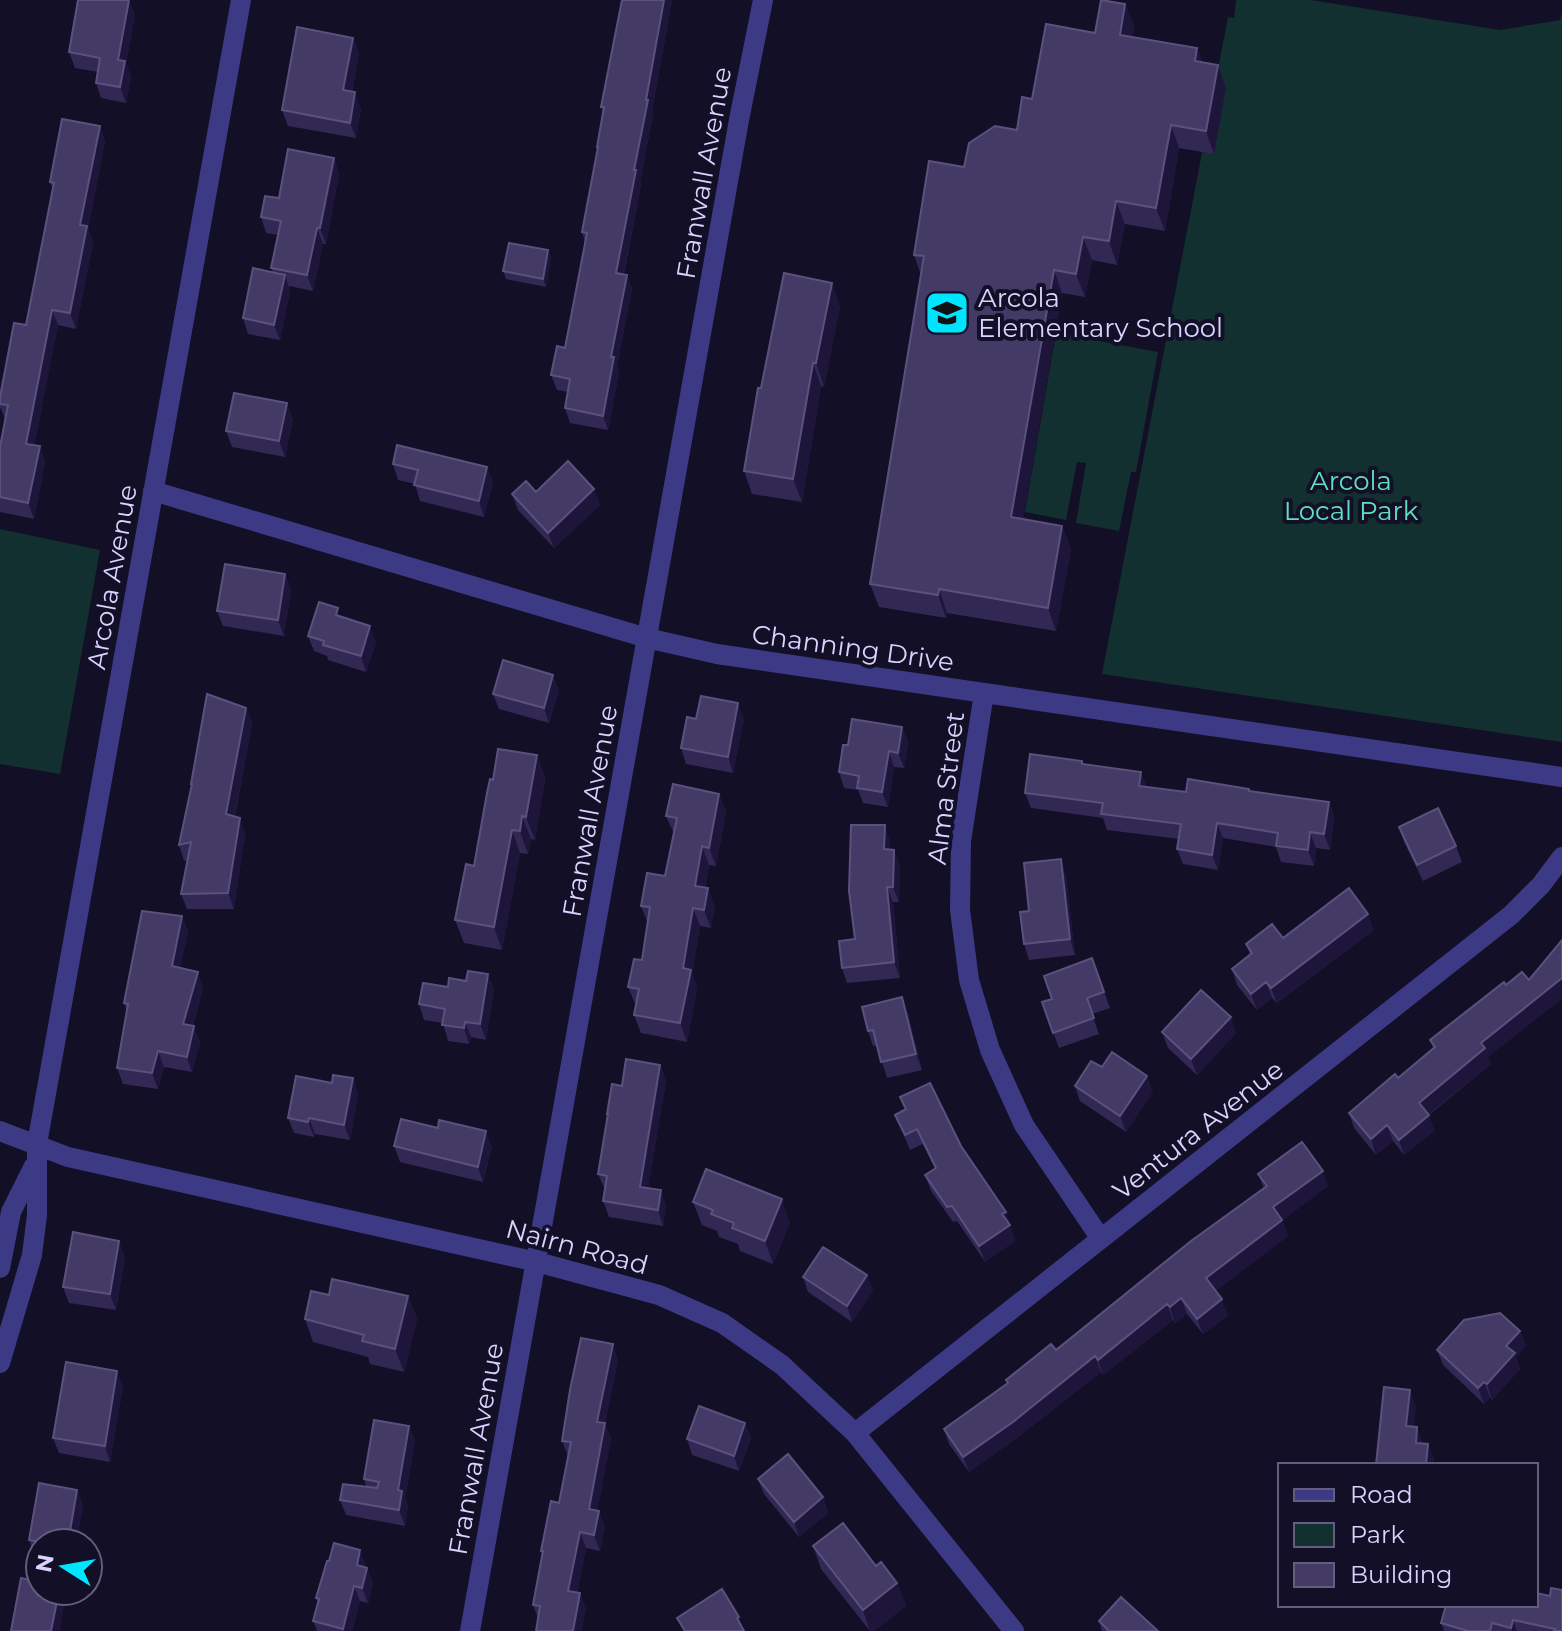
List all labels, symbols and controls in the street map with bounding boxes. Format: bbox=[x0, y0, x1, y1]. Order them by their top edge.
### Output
street label: Franwall Avenue bbox=[670, 64, 738, 282]
place label: Arcola Elementary School bbox=[978, 282, 1223, 344]
school or university icon: Arcola Elementary School bbox=[923, 289, 971, 337]
park label: Arcola Local Park bbox=[1284, 465, 1419, 527]
street label: Arcola Avenue bbox=[80, 482, 144, 672]
street label: Channing Drive bbox=[750, 618, 956, 678]
street label: Franwall Avenue bbox=[556, 702, 624, 920]
street label: Alma Street bbox=[921, 710, 971, 866]
street label: Ventura Avenue bbox=[1106, 1053, 1290, 1207]
street label: Nairn Road bbox=[502, 1213, 652, 1281]
street label: Franwall Avenue bbox=[442, 1340, 510, 1558]
legend bbox=[1278, 1463, 1538, 1607]
text: Road bbox=[1350, 1480, 1413, 1509]
text: Park bbox=[1350, 1520, 1405, 1549]
north arrow bbox=[24, 1527, 104, 1607]
text: N bbox=[30, 1552, 60, 1575]
text: Building bbox=[1350, 1560, 1453, 1589]

